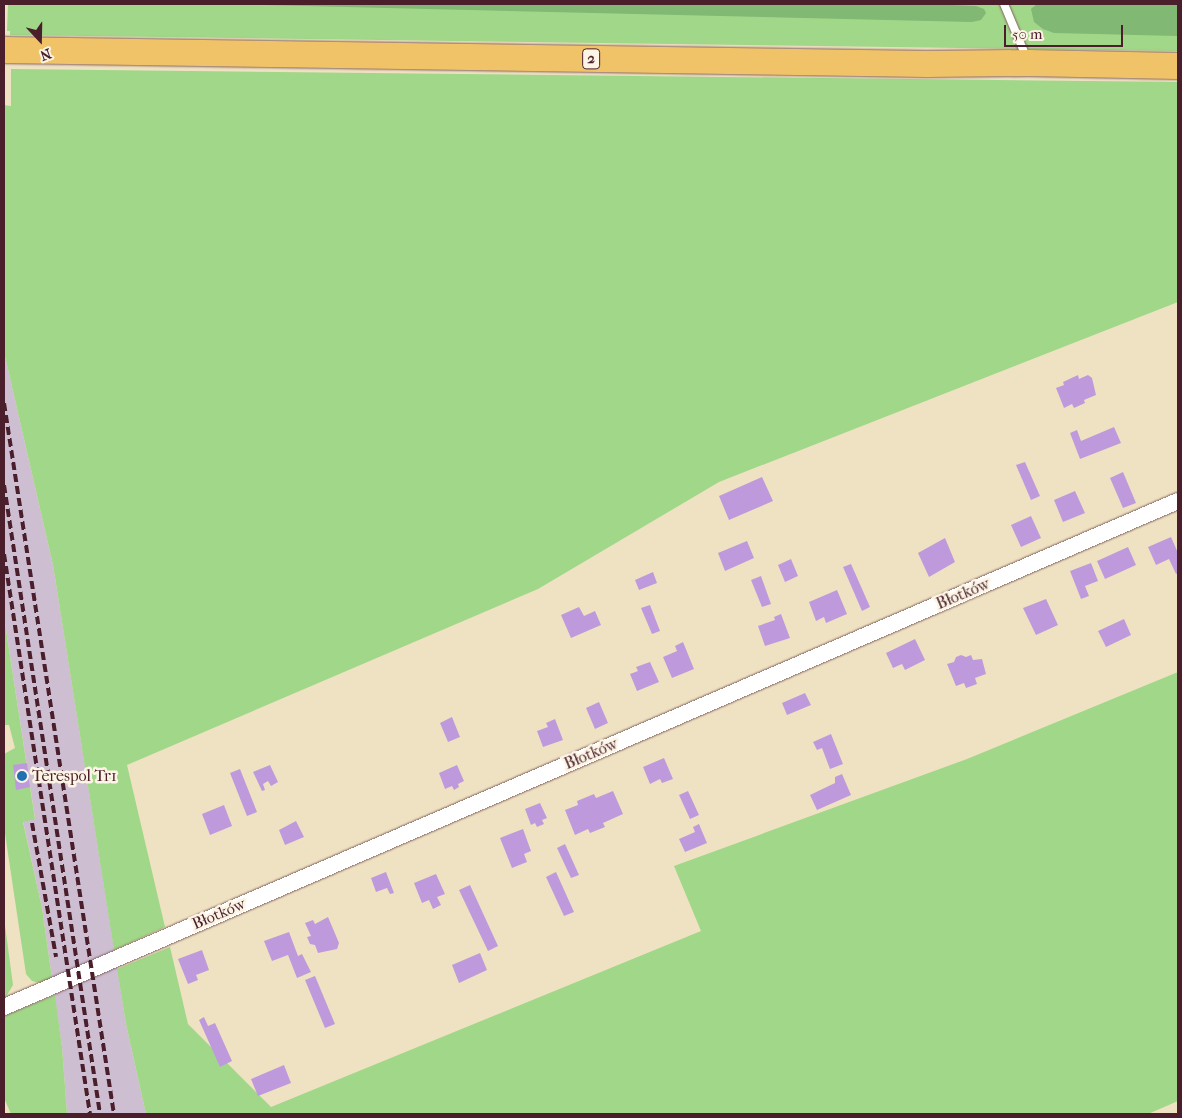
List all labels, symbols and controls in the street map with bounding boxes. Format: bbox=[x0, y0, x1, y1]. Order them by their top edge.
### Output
north arrow bbox=[15, 15, 65, 65]
scale bar bbox=[1007, 15, 1126, 47]
text: 50 m bbox=[1012, 25, 1042, 43]
text: N bbox=[38, 45, 54, 64]
road number: 2 bbox=[581, 46, 601, 72]
street label: Błotków bbox=[933, 574, 993, 614]
street label: Błotków bbox=[561, 734, 621, 774]
place label: Terespol Tr1 bbox=[32, 766, 117, 786]
marker: Terespol Tr1 bbox=[16, 770, 28, 782]
street label: Błotków bbox=[189, 894, 249, 934]

